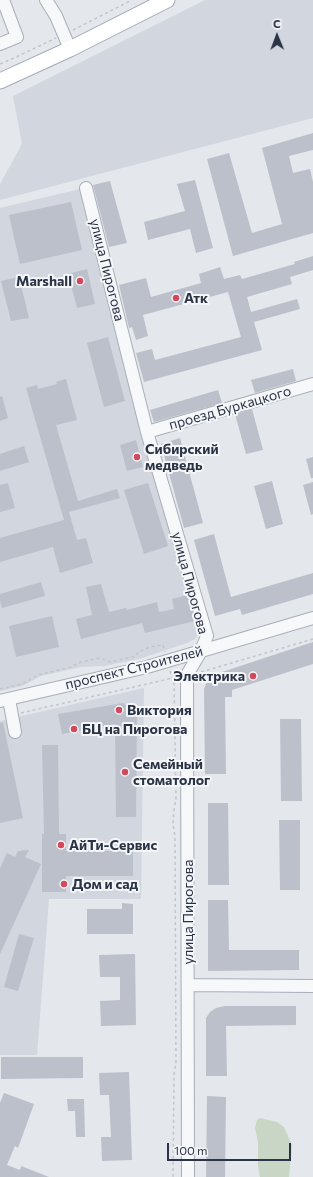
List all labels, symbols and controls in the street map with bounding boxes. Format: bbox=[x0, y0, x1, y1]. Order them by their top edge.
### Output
north arrow bbox=[257, 16, 297, 56]
text: С bbox=[273, 17, 281, 30]
street label: улица Пирогова bbox=[86, 217, 128, 323]
place label: Marshall bbox=[16, 273, 72, 289]
marker: Marshall bbox=[75, 276, 85, 286]
place label: Атк bbox=[184, 290, 208, 306]
marker: Атк bbox=[171, 293, 181, 303]
street label: проезд Буркацкого bbox=[167, 383, 293, 433]
place label: Сибирский медведь bbox=[145, 441, 219, 474]
marker: Сибирский медведь bbox=[132, 452, 142, 462]
street label: улица Пирогова bbox=[168, 530, 212, 636]
street label: проспект Строителей bbox=[63, 643, 205, 693]
place label: Электрика bbox=[173, 668, 245, 684]
marker: Электрика bbox=[248, 671, 258, 681]
place label: Виктория bbox=[127, 702, 192, 718]
marker: Виктория bbox=[114, 705, 124, 715]
place label: БЦ на Пирогова bbox=[82, 721, 187, 737]
marker: БЦ на Пирогова bbox=[69, 724, 79, 734]
place label: Семейный стоматолог bbox=[133, 756, 210, 788]
marker: Семейный стоматолог bbox=[120, 767, 130, 777]
place label: АйТи-Сервис bbox=[69, 837, 157, 853]
marker: АйТи-Сервис bbox=[56, 840, 66, 850]
street label: улица Пирогова bbox=[180, 859, 196, 965]
place label: Дом и сад bbox=[72, 876, 138, 892]
marker: Дом и сад bbox=[59, 879, 69, 889]
scale bar bbox=[169, 1135, 293, 1161]
text: 100 m bbox=[174, 1143, 208, 1157]

